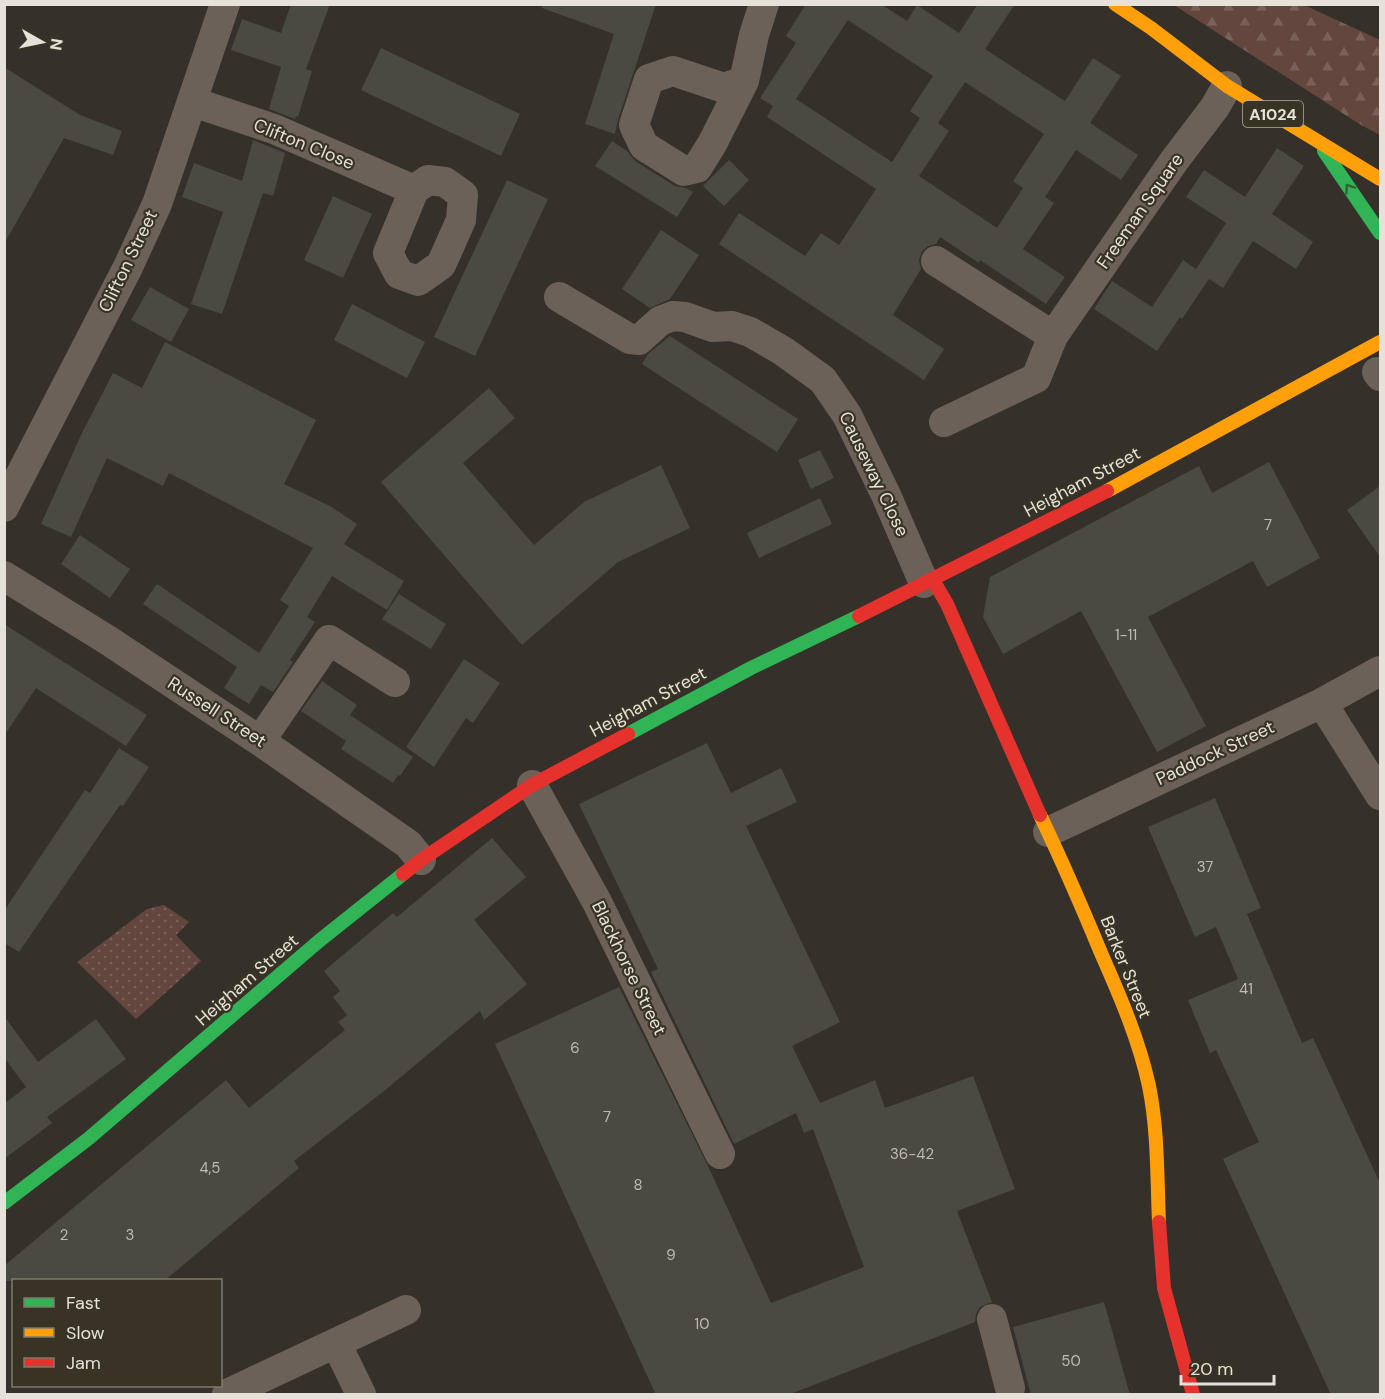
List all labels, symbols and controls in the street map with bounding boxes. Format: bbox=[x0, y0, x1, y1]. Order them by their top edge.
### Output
north arrow bbox=[12, 12, 72, 72]
text: N bbox=[45, 37, 68, 52]
road number: A1024 bbox=[1243, 101, 1303, 127]
street label: Clifton Close bbox=[250, 113, 358, 175]
street label: Freeman Square bbox=[1091, 149, 1189, 273]
one-way arrow bbox=[1346, 183, 1357, 194]
street label: Clifton Street bbox=[93, 206, 163, 316]
street label: Causeway Close bbox=[833, 407, 915, 541]
street label: Heigham Street bbox=[1019, 441, 1145, 523]
house number: 7 bbox=[1264, 515, 1272, 535]
house number: 1-11 bbox=[1115, 625, 1137, 645]
street label: Heigham Street bbox=[585, 661, 711, 743]
street label: Russell Street bbox=[163, 671, 271, 753]
street label: Paddock Street bbox=[1152, 715, 1278, 791]
house number: 37 bbox=[1197, 857, 1213, 877]
street label: Blackhorse Street bbox=[586, 897, 672, 1039]
street label: Barker Street bbox=[1095, 912, 1157, 1022]
street label: Heigham Street bbox=[191, 929, 303, 1031]
house number: 41 bbox=[1239, 979, 1253, 999]
house number: 6 bbox=[570, 1038, 580, 1058]
house number: 7 bbox=[603, 1107, 611, 1127]
house number: 36-42 bbox=[890, 1144, 934, 1164]
house number: 4,5 bbox=[200, 1158, 221, 1178]
house number: 8 bbox=[633, 1175, 643, 1195]
house number: 2 bbox=[60, 1225, 68, 1245]
house number: 3 bbox=[126, 1225, 134, 1245]
house number: 9 bbox=[666, 1245, 676, 1265]
legend bbox=[12, 1279, 222, 1387]
text: Fast bbox=[66, 1291, 101, 1315]
house number: 10 bbox=[695, 1314, 709, 1334]
text: Slow bbox=[66, 1321, 105, 1345]
scale bar bbox=[1181, 1348, 1274, 1386]
text: Jam bbox=[66, 1351, 101, 1375]
house number: 50 bbox=[1061, 1351, 1081, 1371]
text: 20 m bbox=[1190, 1357, 1233, 1381]

